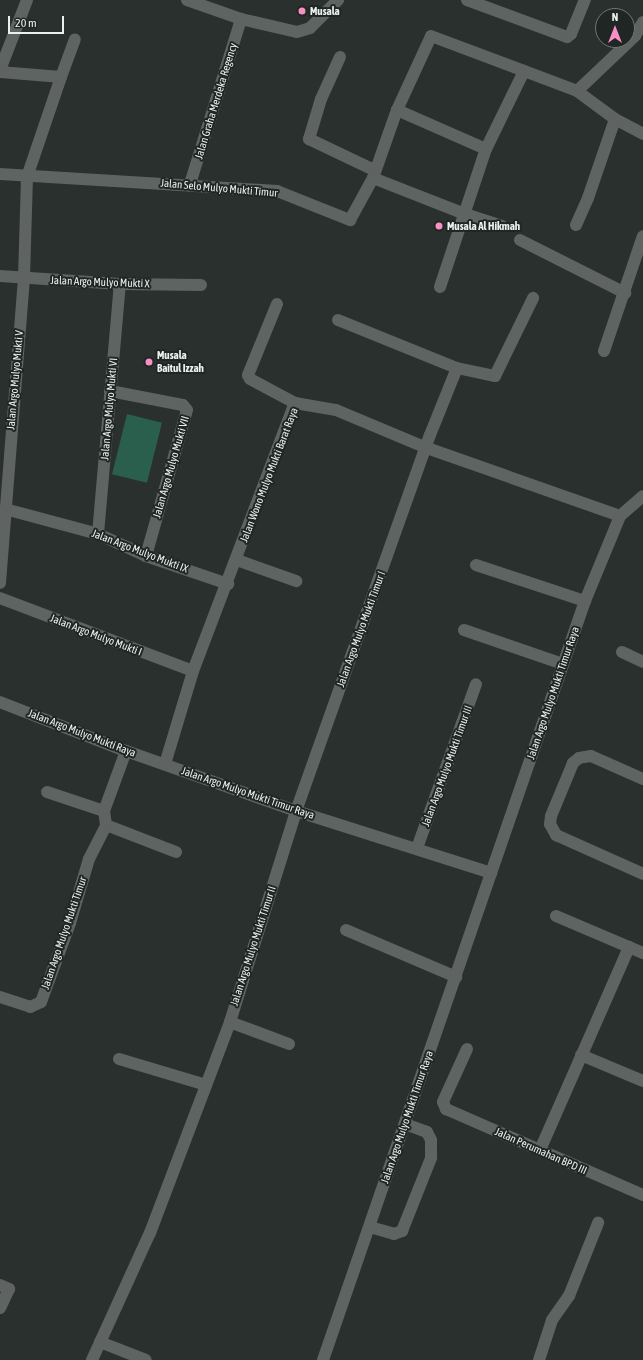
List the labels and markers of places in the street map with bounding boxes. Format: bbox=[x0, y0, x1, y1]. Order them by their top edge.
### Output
place label: Musala bbox=[310, 4, 340, 18]
marker: Musala bbox=[297, 6, 307, 16]
place label: Musala Al Hikmah bbox=[447, 219, 520, 233]
marker: Musala Al Hikmah bbox=[434, 221, 444, 231]
place label: Musala Baitul Izzah bbox=[157, 349, 204, 375]
marker: Musala Baitul Izzah bbox=[144, 357, 154, 367]

